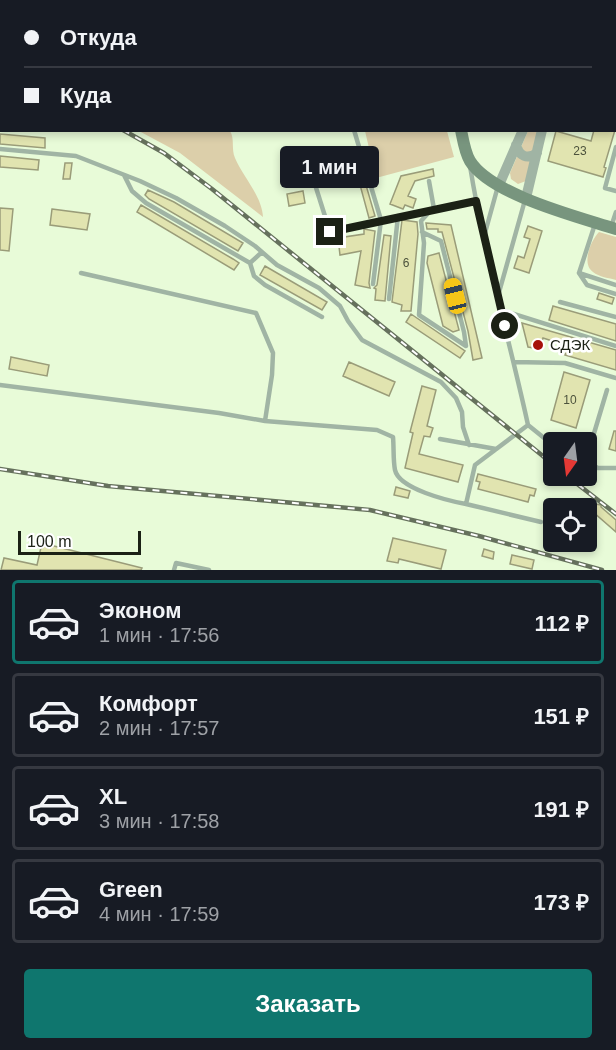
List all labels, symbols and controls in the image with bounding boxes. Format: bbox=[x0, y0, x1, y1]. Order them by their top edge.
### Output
text: Откуда bbox=[60, 25, 137, 50]
text: Куда bbox=[60, 83, 111, 108]
house number: 23 bbox=[573, 144, 587, 158]
callout: 1 мин bbox=[280, 145, 380, 187]
text: 1 мин bbox=[302, 156, 357, 178]
route end bbox=[316, 218, 343, 245]
house number: 6 bbox=[403, 256, 410, 270]
car bbox=[442, 276, 468, 316]
route start bbox=[491, 312, 518, 339]
place label: СДЭК bbox=[550, 336, 590, 353]
marker: СДЭК bbox=[531, 338, 545, 352]
house number: 10 bbox=[563, 393, 577, 407]
north arrow bbox=[543, 432, 597, 486]
map controls bbox=[543, 432, 597, 552]
button: locate bbox=[543, 498, 597, 552]
scale bar bbox=[18, 528, 141, 556]
text: 100 m bbox=[27, 533, 71, 550]
icon: car bbox=[27, 595, 81, 649]
text: Эконом bbox=[99, 598, 182, 623]
text: 112 ₽ bbox=[535, 611, 589, 636]
text: 1 мин · 17:56 bbox=[99, 624, 219, 646]
icon: car bbox=[27, 688, 81, 742]
text: Комфорт bbox=[99, 691, 198, 716]
text: 151 ₽ bbox=[533, 704, 589, 729]
text: 2 мин · 17:57 bbox=[99, 717, 219, 739]
icon: car bbox=[27, 781, 81, 835]
text: XL bbox=[99, 784, 127, 809]
text: 191 ₽ bbox=[533, 797, 589, 822]
text: 3 мин · 17:58 bbox=[99, 810, 219, 832]
icon: car bbox=[27, 874, 81, 928]
text: Green bbox=[99, 877, 163, 902]
text: 173 ₽ bbox=[533, 890, 589, 915]
text: 4 мин · 17:59 bbox=[99, 903, 219, 925]
button: Заказать bbox=[24, 969, 592, 1038]

